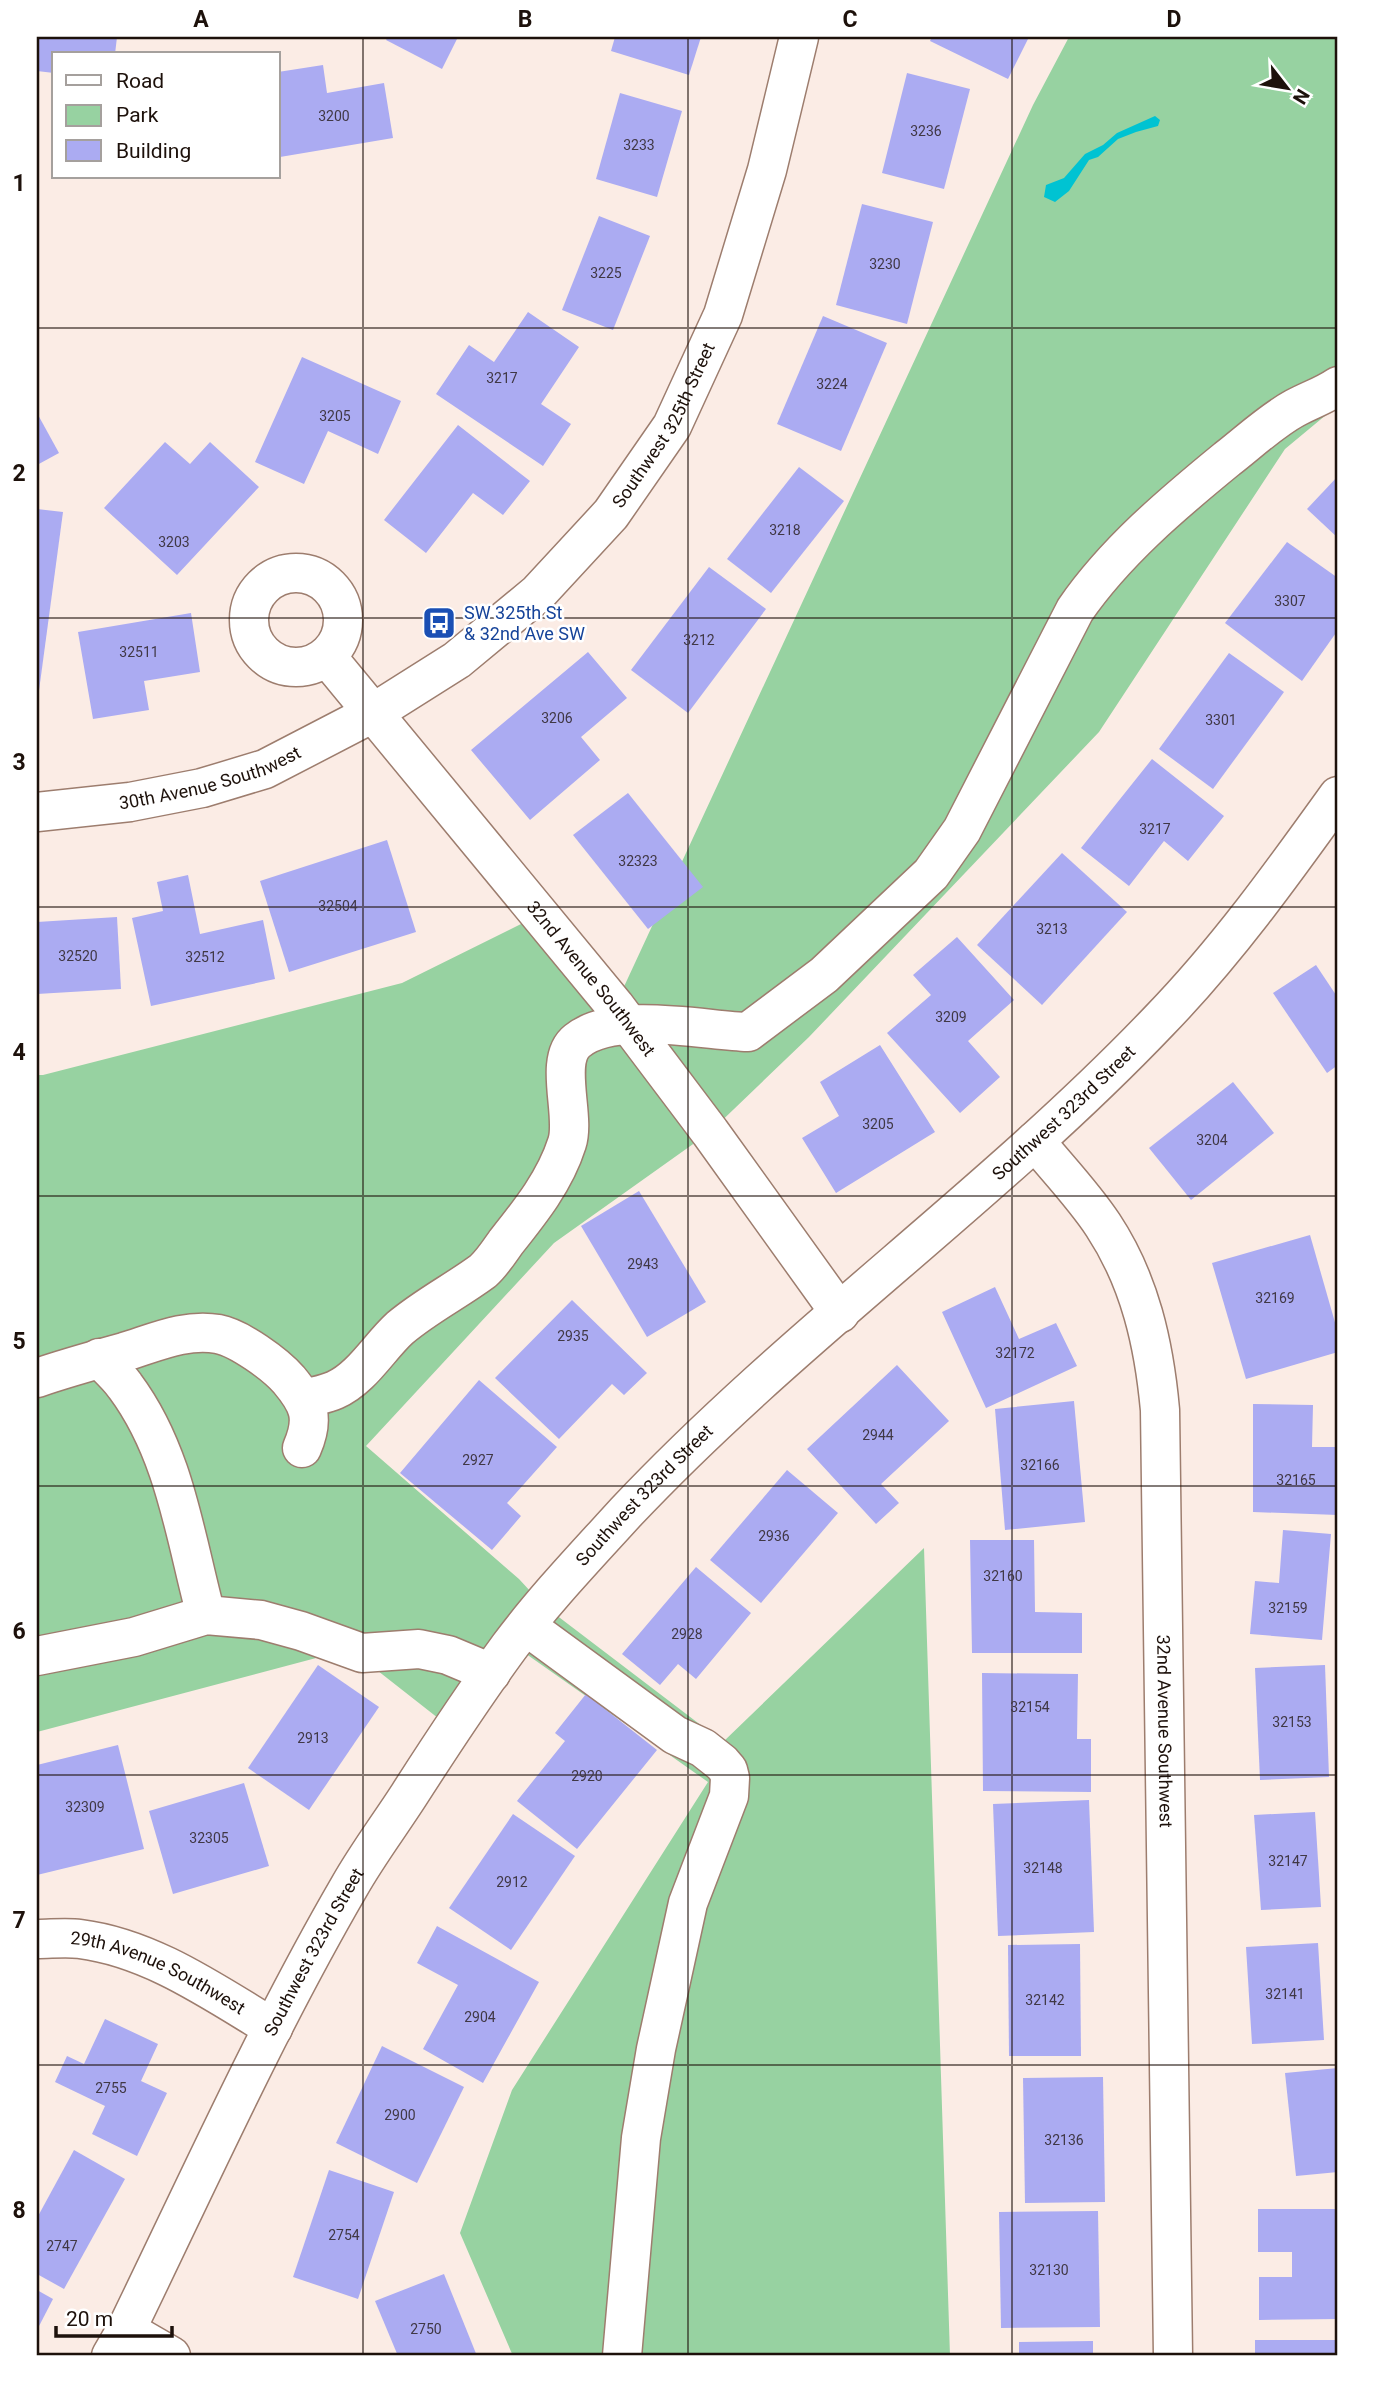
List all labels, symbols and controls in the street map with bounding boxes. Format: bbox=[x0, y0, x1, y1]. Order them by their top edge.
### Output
text: A bbox=[193, 6, 209, 33]
text: B bbox=[518, 6, 532, 33]
text: C bbox=[842, 6, 858, 33]
text: D bbox=[1167, 6, 1181, 33]
legend bbox=[52, 52, 280, 178]
north arrow bbox=[1252, 52, 1322, 122]
text: Road bbox=[116, 69, 164, 93]
text: N bbox=[1288, 85, 1314, 108]
text: Park bbox=[116, 103, 159, 127]
house number: 3200 bbox=[318, 108, 350, 124]
house number: 3236 bbox=[910, 123, 942, 139]
house number: 3233 bbox=[623, 137, 655, 153]
text: Building bbox=[116, 139, 191, 163]
text: 1 bbox=[12, 170, 26, 197]
house number: 3230 bbox=[869, 256, 901, 272]
house number: 3225 bbox=[590, 265, 622, 281]
street label: Southwest 325th Street bbox=[608, 339, 719, 512]
house number: 3217 bbox=[486, 370, 518, 386]
house number: 3224 bbox=[816, 376, 848, 392]
house number: 3205 bbox=[319, 408, 351, 424]
text: 2 bbox=[12, 460, 26, 487]
house number: 3218 bbox=[769, 522, 801, 538]
house number: 3203 bbox=[158, 534, 190, 550]
house number: 3307 bbox=[1274, 593, 1306, 609]
place label: SW 325th St & 32nd Ave SW bbox=[464, 602, 585, 644]
bus stop icon: SW 325th St & 32nd Ave SW bbox=[420, 604, 458, 642]
house number: 3212 bbox=[683, 632, 715, 648]
house number: 32511 bbox=[119, 644, 159, 660]
house number: 3206 bbox=[541, 710, 573, 726]
house number: 3301 bbox=[1205, 712, 1237, 728]
street label: 30th Avenue Southwest bbox=[118, 741, 304, 813]
text: 3 bbox=[12, 749, 26, 776]
house number: 3217 bbox=[1139, 821, 1171, 837]
house number: 32323 bbox=[618, 853, 658, 869]
street label: 32nd Avenue Southwest bbox=[523, 896, 660, 1060]
house number: 32504 bbox=[318, 898, 358, 914]
house number: 3213 bbox=[1036, 921, 1068, 937]
house number: 32520 bbox=[58, 948, 98, 964]
house number: 32512 bbox=[185, 949, 225, 965]
house number: 3209 bbox=[935, 1009, 967, 1025]
text: 4 bbox=[12, 1039, 26, 1066]
street label: Southwest 323rd Street bbox=[988, 1041, 1139, 1184]
house number: 3205 bbox=[862, 1116, 894, 1132]
house number: 3204 bbox=[1196, 1132, 1228, 1148]
house number: 2943 bbox=[627, 1256, 659, 1272]
house number: 32169 bbox=[1255, 1290, 1295, 1306]
text: 5 bbox=[12, 1328, 26, 1355]
house number: 2935 bbox=[557, 1328, 589, 1344]
house number: 32172 bbox=[995, 1345, 1035, 1361]
street label: Southwest 323rd Street bbox=[571, 1420, 717, 1570]
house number: 2944 bbox=[862, 1427, 894, 1443]
house number: 2927 bbox=[462, 1452, 494, 1468]
house number: 32166 bbox=[1020, 1457, 1060, 1473]
house number: 32165 bbox=[1276, 1472, 1316, 1488]
house number: 2936 bbox=[758, 1528, 790, 1544]
house number: 32160 bbox=[983, 1568, 1023, 1584]
house number: 32159 bbox=[1268, 1600, 1308, 1616]
text: 6 bbox=[12, 1618, 26, 1645]
house number: 2928 bbox=[671, 1626, 703, 1642]
street label: 32nd Avenue Southwest bbox=[1153, 1634, 1177, 1828]
house number: 32154 bbox=[1010, 1699, 1050, 1715]
house number: 32153 bbox=[1272, 1714, 1312, 1730]
house number: 2913 bbox=[297, 1730, 329, 1746]
house number: 2920 bbox=[571, 1768, 603, 1784]
house number: 32309 bbox=[65, 1799, 105, 1815]
house number: 32305 bbox=[189, 1830, 229, 1846]
house number: 32147 bbox=[1268, 1853, 1308, 1869]
house number: 32148 bbox=[1023, 1860, 1063, 1876]
street label: Southwest 323rd Street bbox=[259, 1864, 368, 2039]
house number: 2912 bbox=[496, 1874, 528, 1890]
text: 7 bbox=[12, 1907, 26, 1934]
street label: 29th Avenue Southwest bbox=[70, 1927, 249, 2018]
house number: 32141 bbox=[1265, 1986, 1305, 2002]
house number: 32142 bbox=[1025, 1992, 1065, 2008]
house number: 2904 bbox=[464, 2009, 496, 2025]
house number: 2755 bbox=[95, 2080, 127, 2096]
house number: 2900 bbox=[384, 2107, 416, 2123]
house number: 32136 bbox=[1044, 2132, 1084, 2148]
text: 8 bbox=[12, 2197, 26, 2224]
house number: 2754 bbox=[328, 2227, 360, 2243]
house number: 2747 bbox=[46, 2238, 78, 2254]
house number: 32130 bbox=[1029, 2262, 1069, 2278]
scale bar bbox=[56, 2295, 172, 2339]
text: 20 m bbox=[66, 2307, 113, 2331]
house number: 2750 bbox=[410, 2321, 442, 2337]

